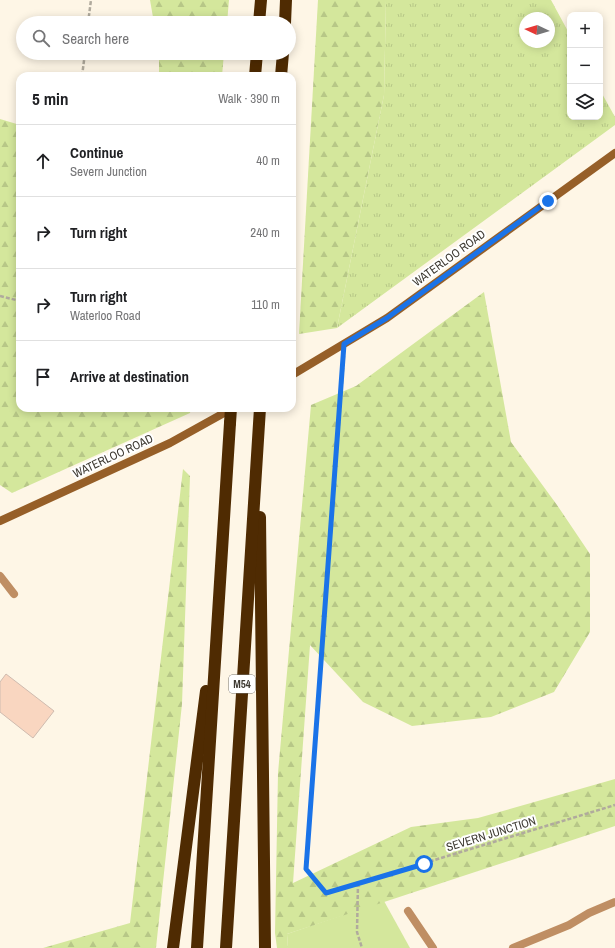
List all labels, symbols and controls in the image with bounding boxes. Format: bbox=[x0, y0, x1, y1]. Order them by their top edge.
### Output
north arrow bbox=[519, 12, 555, 48]
map controls bbox=[567, 12, 603, 120]
button: + bbox=[567, 12, 603, 48]
search box bbox=[16, 16, 296, 60]
icon: search bbox=[30, 27, 52, 49]
text: Search here bbox=[62, 28, 129, 49]
button: − bbox=[567, 48, 603, 84]
button: layers bbox=[567, 84, 603, 120]
text: 5 min bbox=[32, 87, 68, 110]
text: Walk · 390 m bbox=[218, 90, 280, 107]
text: Continue bbox=[70, 142, 123, 163]
icon: ahead bbox=[32, 150, 54, 172]
text: 40 m bbox=[256, 152, 280, 169]
text: Severn Junction bbox=[70, 163, 147, 180]
route end bbox=[539, 192, 557, 210]
icon: right bbox=[32, 222, 54, 244]
text: Turn right bbox=[70, 222, 127, 243]
text: 240 m bbox=[250, 224, 280, 241]
street label: WATERLOO ROAD bbox=[409, 226, 489, 290]
text: Turn right bbox=[70, 286, 127, 307]
icon: right bbox=[32, 294, 54, 316]
text: 110 m bbox=[251, 296, 280, 313]
text: Waterloo Road bbox=[70, 307, 141, 324]
icon: arrive bbox=[32, 366, 54, 388]
text: Arrive at destination bbox=[70, 366, 189, 387]
street label: WATERLOO ROAD bbox=[70, 430, 156, 482]
road number: M54 bbox=[229, 675, 255, 693]
street label: SEVERN JUNCTION bbox=[444, 813, 538, 855]
route start bbox=[415, 855, 433, 873]

